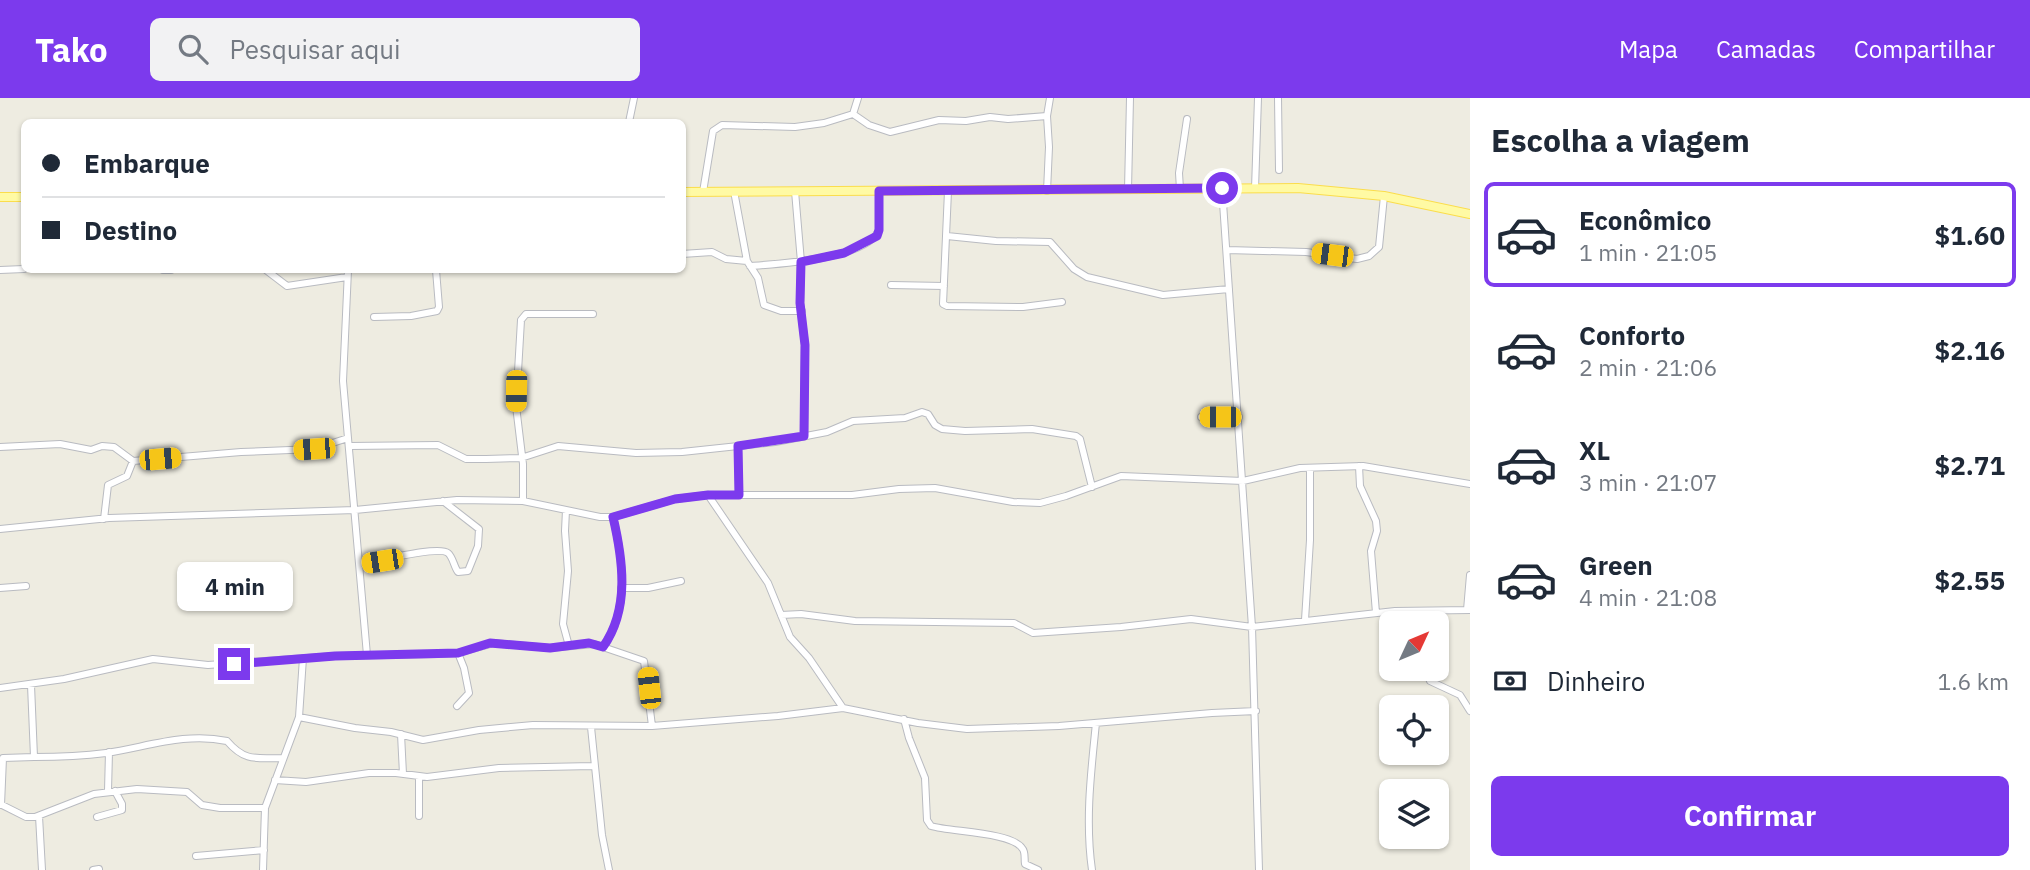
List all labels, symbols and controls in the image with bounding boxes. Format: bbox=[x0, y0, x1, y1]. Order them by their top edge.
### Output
search box bbox=[150, 18, 640, 81]
text: Tako bbox=[35, 28, 108, 71]
icon: search bbox=[174, 30, 212, 68]
text: Pesquisar aqui bbox=[230, 32, 401, 66]
text: Mapa bbox=[1619, 33, 1678, 65]
text: Camadas bbox=[1716, 33, 1816, 65]
text: Compartilhar bbox=[1854, 33, 1995, 65]
text: Escolha a viagem bbox=[1491, 119, 1750, 161]
text: Embarque bbox=[84, 146, 210, 180]
route start bbox=[1206, 172, 1238, 204]
icon: car bbox=[1495, 203, 1558, 266]
text: Econômico bbox=[1579, 203, 1711, 237]
text: Destino bbox=[84, 213, 177, 247]
text: $1.60 bbox=[1935, 218, 2005, 252]
text: 1 min · 21:05 bbox=[1579, 237, 1717, 267]
car bbox=[1310, 242, 1355, 268]
icon: car bbox=[1495, 318, 1558, 381]
text: Conforto bbox=[1579, 318, 1685, 352]
text: $2.16 bbox=[1935, 333, 2005, 367]
text: 2 min · 21:06 bbox=[1579, 352, 1717, 382]
car bbox=[506, 370, 527, 412]
car bbox=[1200, 407, 1242, 428]
icon: car bbox=[1495, 433, 1558, 496]
text: XL bbox=[1579, 433, 1610, 467]
car bbox=[293, 437, 336, 461]
car bbox=[139, 447, 182, 471]
text: $2.71 bbox=[1935, 448, 2005, 482]
text: 3 min · 21:07 bbox=[1579, 467, 1717, 497]
car bbox=[360, 547, 405, 575]
icon: car bbox=[1495, 548, 1558, 611]
text: Green bbox=[1579, 548, 1653, 582]
callout: 4 min bbox=[176, 562, 292, 612]
text: $2.55 bbox=[1935, 563, 2005, 597]
text: 4 min bbox=[205, 571, 265, 601]
text: 4 min · 21:08 bbox=[1579, 582, 1717, 612]
north arrow bbox=[1379, 611, 1449, 681]
map controls bbox=[1379, 611, 1449, 849]
route end bbox=[218, 648, 250, 680]
icon: cash bbox=[1491, 662, 1529, 700]
text: Dinheiro bbox=[1547, 664, 1645, 698]
car bbox=[637, 666, 662, 710]
text: 1.6 km bbox=[1938, 666, 2009, 696]
button: locate bbox=[1379, 695, 1449, 765]
button: Confirmar bbox=[1491, 776, 2009, 856]
button: layers bbox=[1379, 779, 1449, 849]

